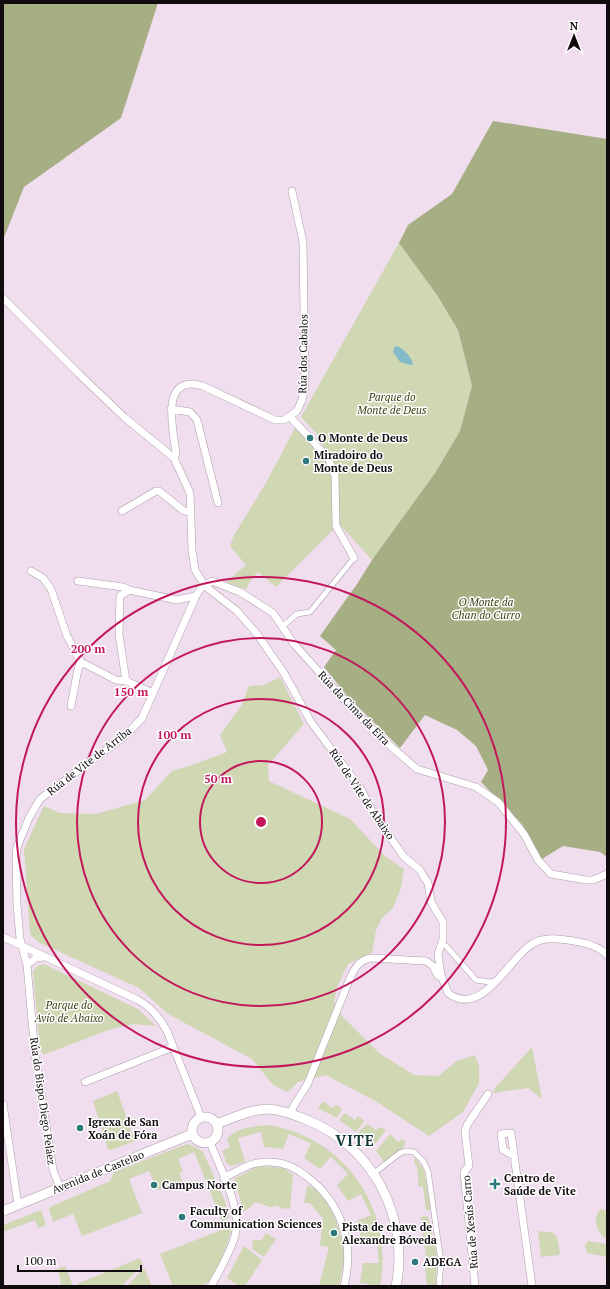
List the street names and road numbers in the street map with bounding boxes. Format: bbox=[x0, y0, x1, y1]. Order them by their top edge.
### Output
street label: Rúa dos Cabalos bbox=[295, 314, 311, 394]
street label: Rúa da Cima da Eira bbox=[315, 668, 393, 748]
street label: Rúa de Vite de Arriba bbox=[44, 723, 134, 798]
street label: Rúa de Vite de Abaixo bbox=[326, 746, 398, 842]
street label: Rúa do Bispo Diego Peláez bbox=[27, 1036, 59, 1166]
street label: Avenida de Castelao bbox=[50, 1147, 146, 1197]
street label: Rúa de Xesús Carro bbox=[459, 1175, 481, 1269]

